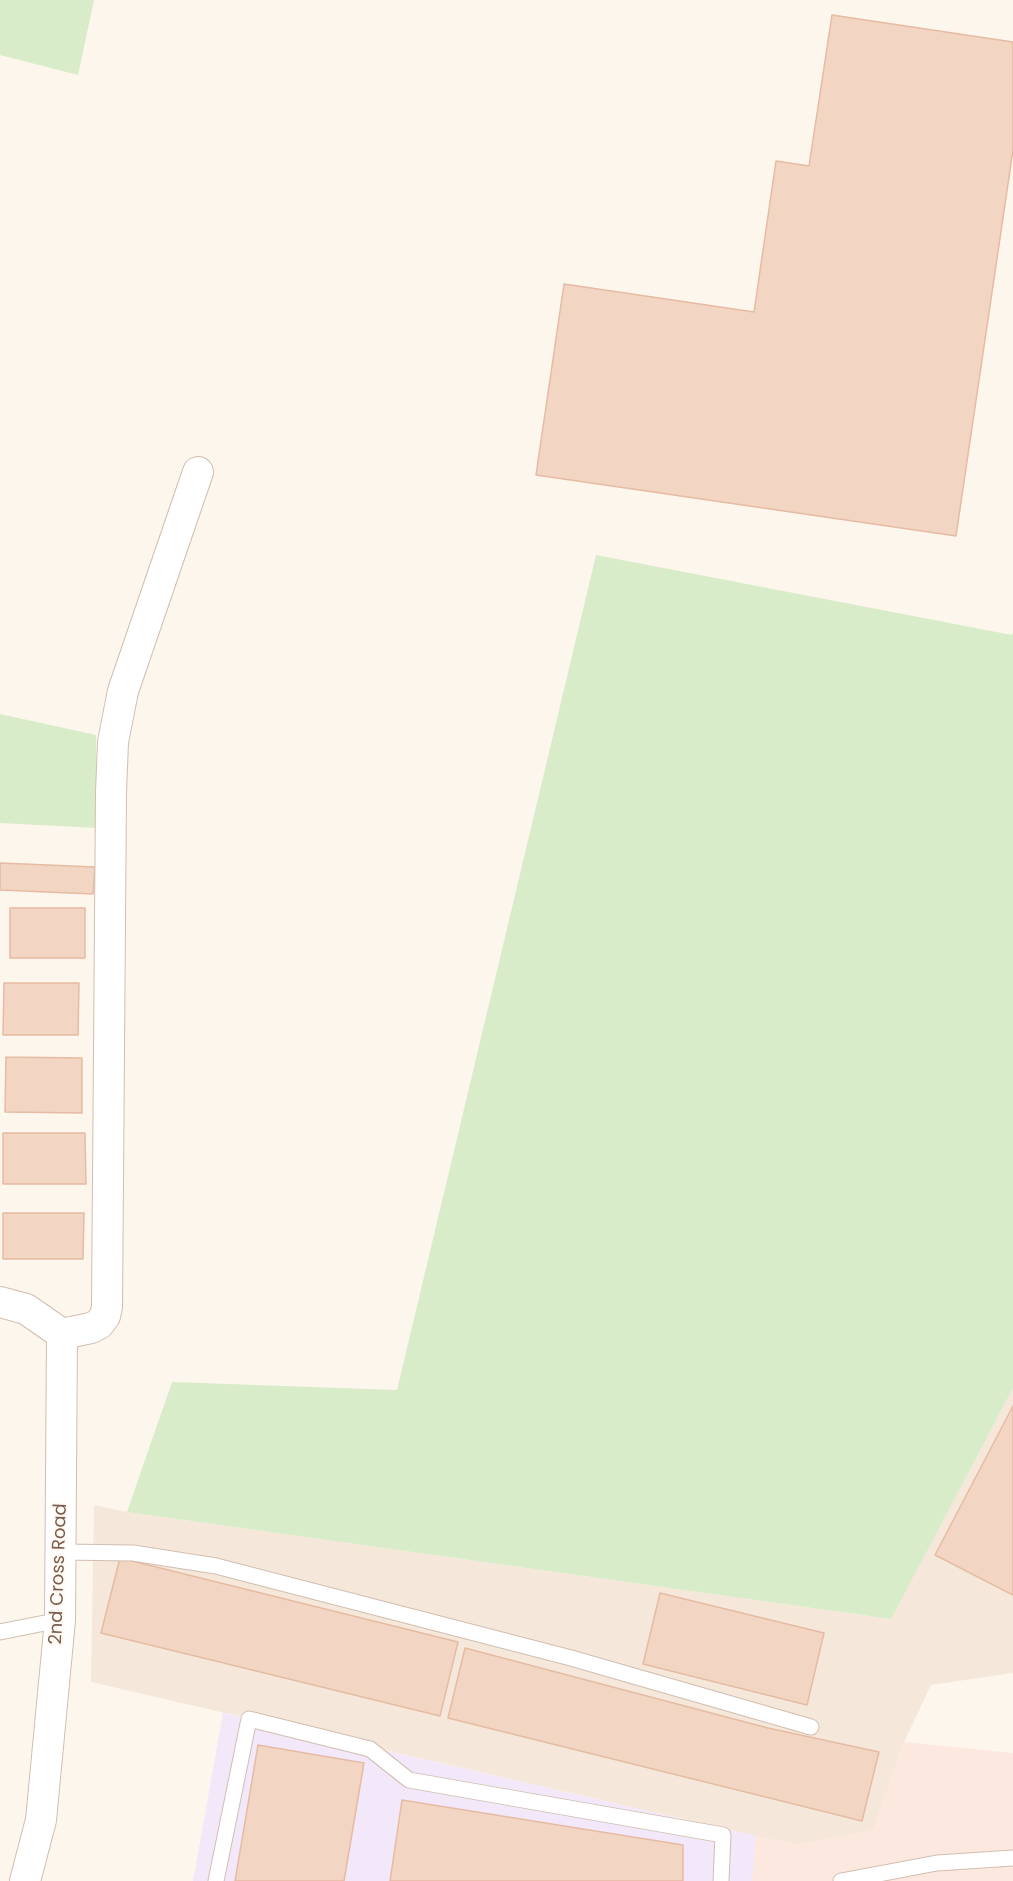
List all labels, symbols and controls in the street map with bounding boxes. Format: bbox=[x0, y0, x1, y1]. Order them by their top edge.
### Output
street label: 2nd Cross Road bbox=[46, 1503, 72, 1645]

